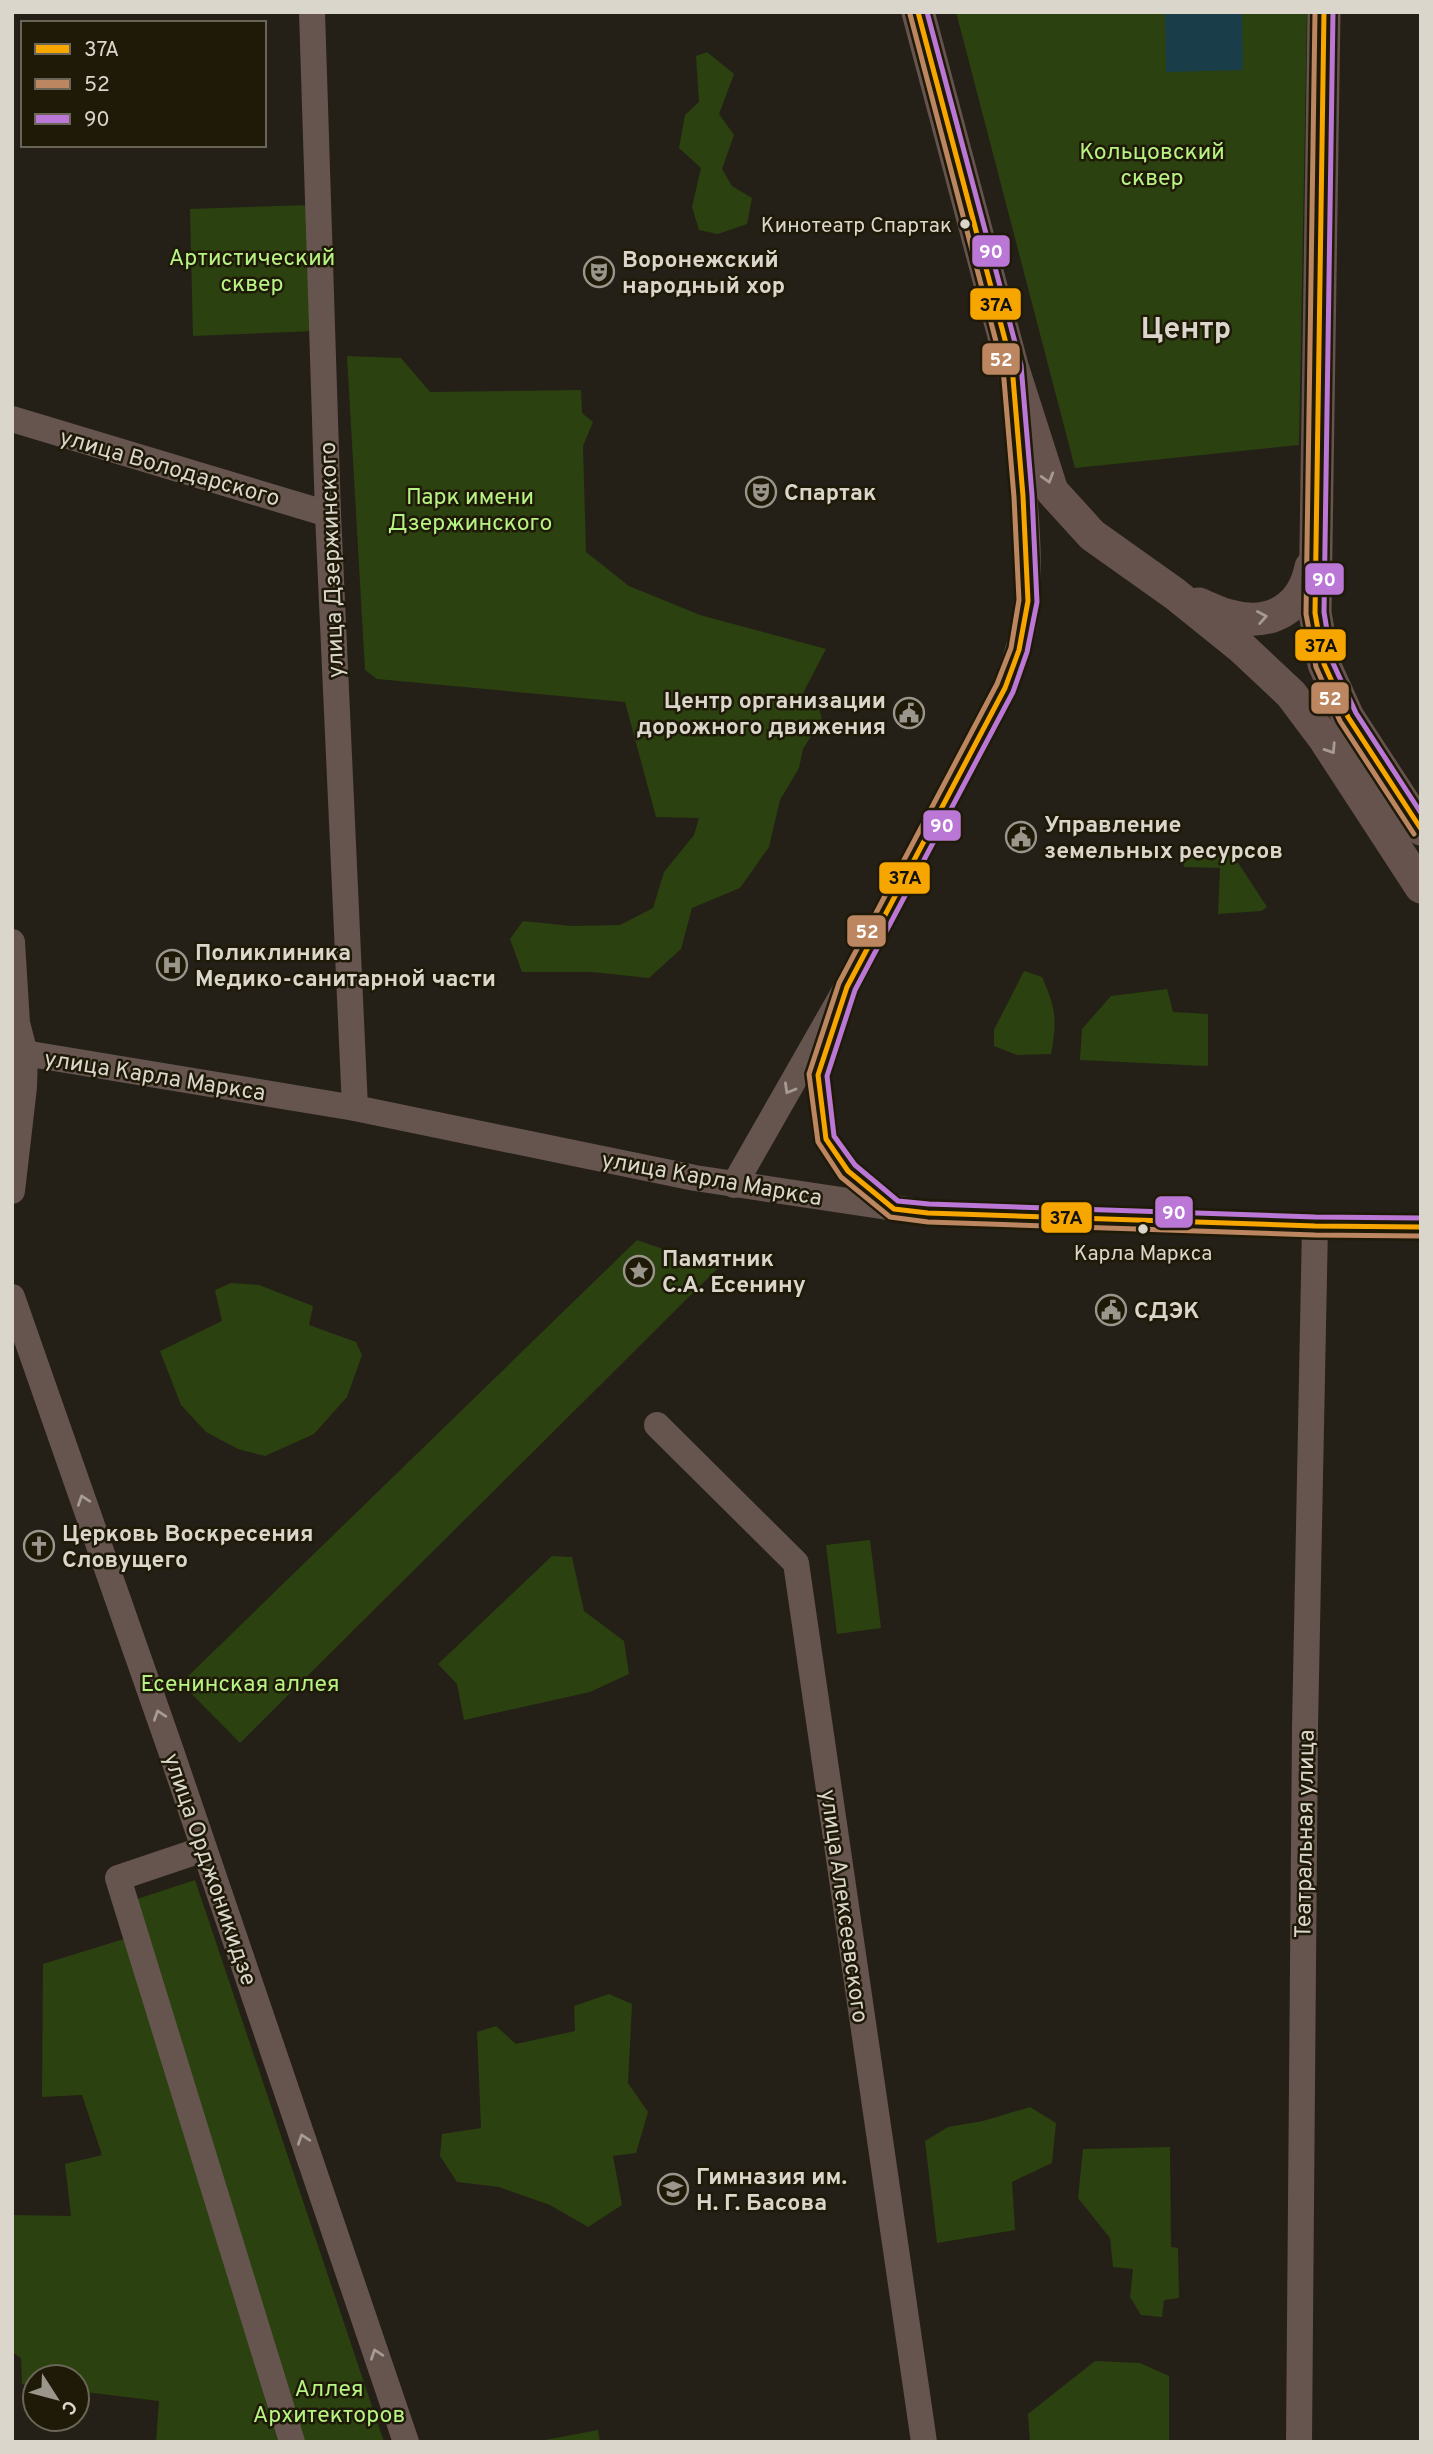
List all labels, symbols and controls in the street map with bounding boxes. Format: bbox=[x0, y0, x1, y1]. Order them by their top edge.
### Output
legend bbox=[21, 21, 266, 147]
text: 37А bbox=[84, 37, 119, 64]
text: 52 bbox=[84, 72, 110, 99]
text: 90 bbox=[84, 107, 110, 134]
park label: Кольцовский сквер bbox=[1079, 139, 1225, 194]
place label: Кинотеатр Спартак bbox=[761, 213, 952, 240]
marker: Кинотеатр Спартак bbox=[958, 217, 972, 231]
line badge: 90 bbox=[971, 234, 1011, 268]
text: 90 bbox=[979, 241, 1003, 265]
park label: Артистический сквер bbox=[169, 245, 335, 300]
place label: Воронежский народный хор bbox=[622, 247, 785, 302]
theatre icon: Воронежский народный хор bbox=[582, 255, 616, 289]
line badge: 37А bbox=[969, 287, 1022, 321]
text: 37А bbox=[979, 294, 1013, 318]
district label: Центр bbox=[1141, 312, 1231, 349]
line badge: 52 bbox=[981, 342, 1021, 376]
text: 52 bbox=[989, 349, 1013, 373]
street label: улица Володарского bbox=[56, 424, 283, 515]
street label: улица Дзержинского bbox=[315, 441, 352, 678]
one-way arrow bbox=[1039, 471, 1054, 483]
theatre icon: Спартак bbox=[744, 475, 778, 509]
place label: Спартак bbox=[784, 480, 876, 509]
park label: Парк имени Дзержинского bbox=[388, 484, 552, 539]
line badge: 90 bbox=[1304, 562, 1345, 596]
text: 90 bbox=[1312, 569, 1336, 593]
one-way arrow bbox=[1256, 610, 1268, 625]
line badge: 37А bbox=[1294, 628, 1347, 662]
text: 37А bbox=[1304, 635, 1338, 659]
line badge: 52 bbox=[1310, 681, 1350, 715]
place label: Центр организации дорожного движения bbox=[637, 688, 886, 743]
text: 52 bbox=[1318, 688, 1342, 712]
public building icon: Центр организации дорожного движения bbox=[892, 696, 926, 730]
one-way arrow bbox=[1323, 741, 1336, 754]
line badge: 90 bbox=[922, 809, 962, 842]
place label: Управление земельных ресурсов bbox=[1044, 812, 1283, 867]
text: 90 bbox=[930, 815, 954, 839]
public building icon: Управление земельных ресурсов bbox=[1004, 820, 1038, 854]
line badge: 37А bbox=[878, 861, 931, 895]
text: 37А bbox=[888, 867, 922, 891]
line badge: 52 bbox=[846, 914, 887, 948]
text: 52 bbox=[855, 921, 879, 945]
place label: Поликлиника Медико-санитарной части bbox=[195, 940, 496, 995]
hospital icon: Поликлиника Медико-санитарной части bbox=[155, 948, 189, 982]
street label: улица Карла Маркса bbox=[42, 1046, 267, 1109]
one-way arrow bbox=[784, 1082, 797, 1094]
street label: улица Карла Маркса bbox=[599, 1147, 824, 1214]
line badge: 90 bbox=[1154, 1195, 1194, 1229]
line badge: 37А bbox=[1040, 1201, 1093, 1234]
text: 90 bbox=[1162, 1202, 1186, 1226]
text: 37А bbox=[1049, 1207, 1083, 1231]
marker: Карла Маркса bbox=[1136, 1222, 1150, 1236]
place label: Карла Маркса bbox=[1074, 1241, 1212, 1268]
place label: Памятник С.А. Есенину bbox=[662, 1246, 806, 1301]
place icon: Памятник С.А. Есенину bbox=[622, 1254, 656, 1288]
public building icon: СДЭК bbox=[1094, 1293, 1128, 1327]
place label: СДЭК bbox=[1134, 1298, 1200, 1327]
one-way arrow bbox=[77, 1494, 91, 1506]
place label: Церковь Воскресения Словущего bbox=[62, 1521, 313, 1576]
church icon: Церковь Воскресения Словущего bbox=[22, 1529, 56, 1563]
park label: Есенинская аллея bbox=[140, 1671, 340, 1700]
one-way arrow bbox=[153, 1709, 167, 1721]
street label: Театральная улица bbox=[1290, 1729, 1323, 1939]
street label: улица Орджоникидзе bbox=[155, 1750, 262, 1990]
street label: улица Алексеевского bbox=[812, 1788, 873, 2025]
one-way arrow bbox=[297, 2133, 311, 2145]
place label: Гимназия им. Н. Г. Басова bbox=[696, 2164, 847, 2219]
school or university icon: Гимназия им. Н. Г. Басова bbox=[656, 2172, 690, 2206]
one-way arrow bbox=[370, 2348, 384, 2361]
north arrow bbox=[21, 2363, 91, 2433]
park label: Аллея Архитекторов bbox=[253, 2376, 405, 2431]
text: С bbox=[55, 2395, 81, 2419]

